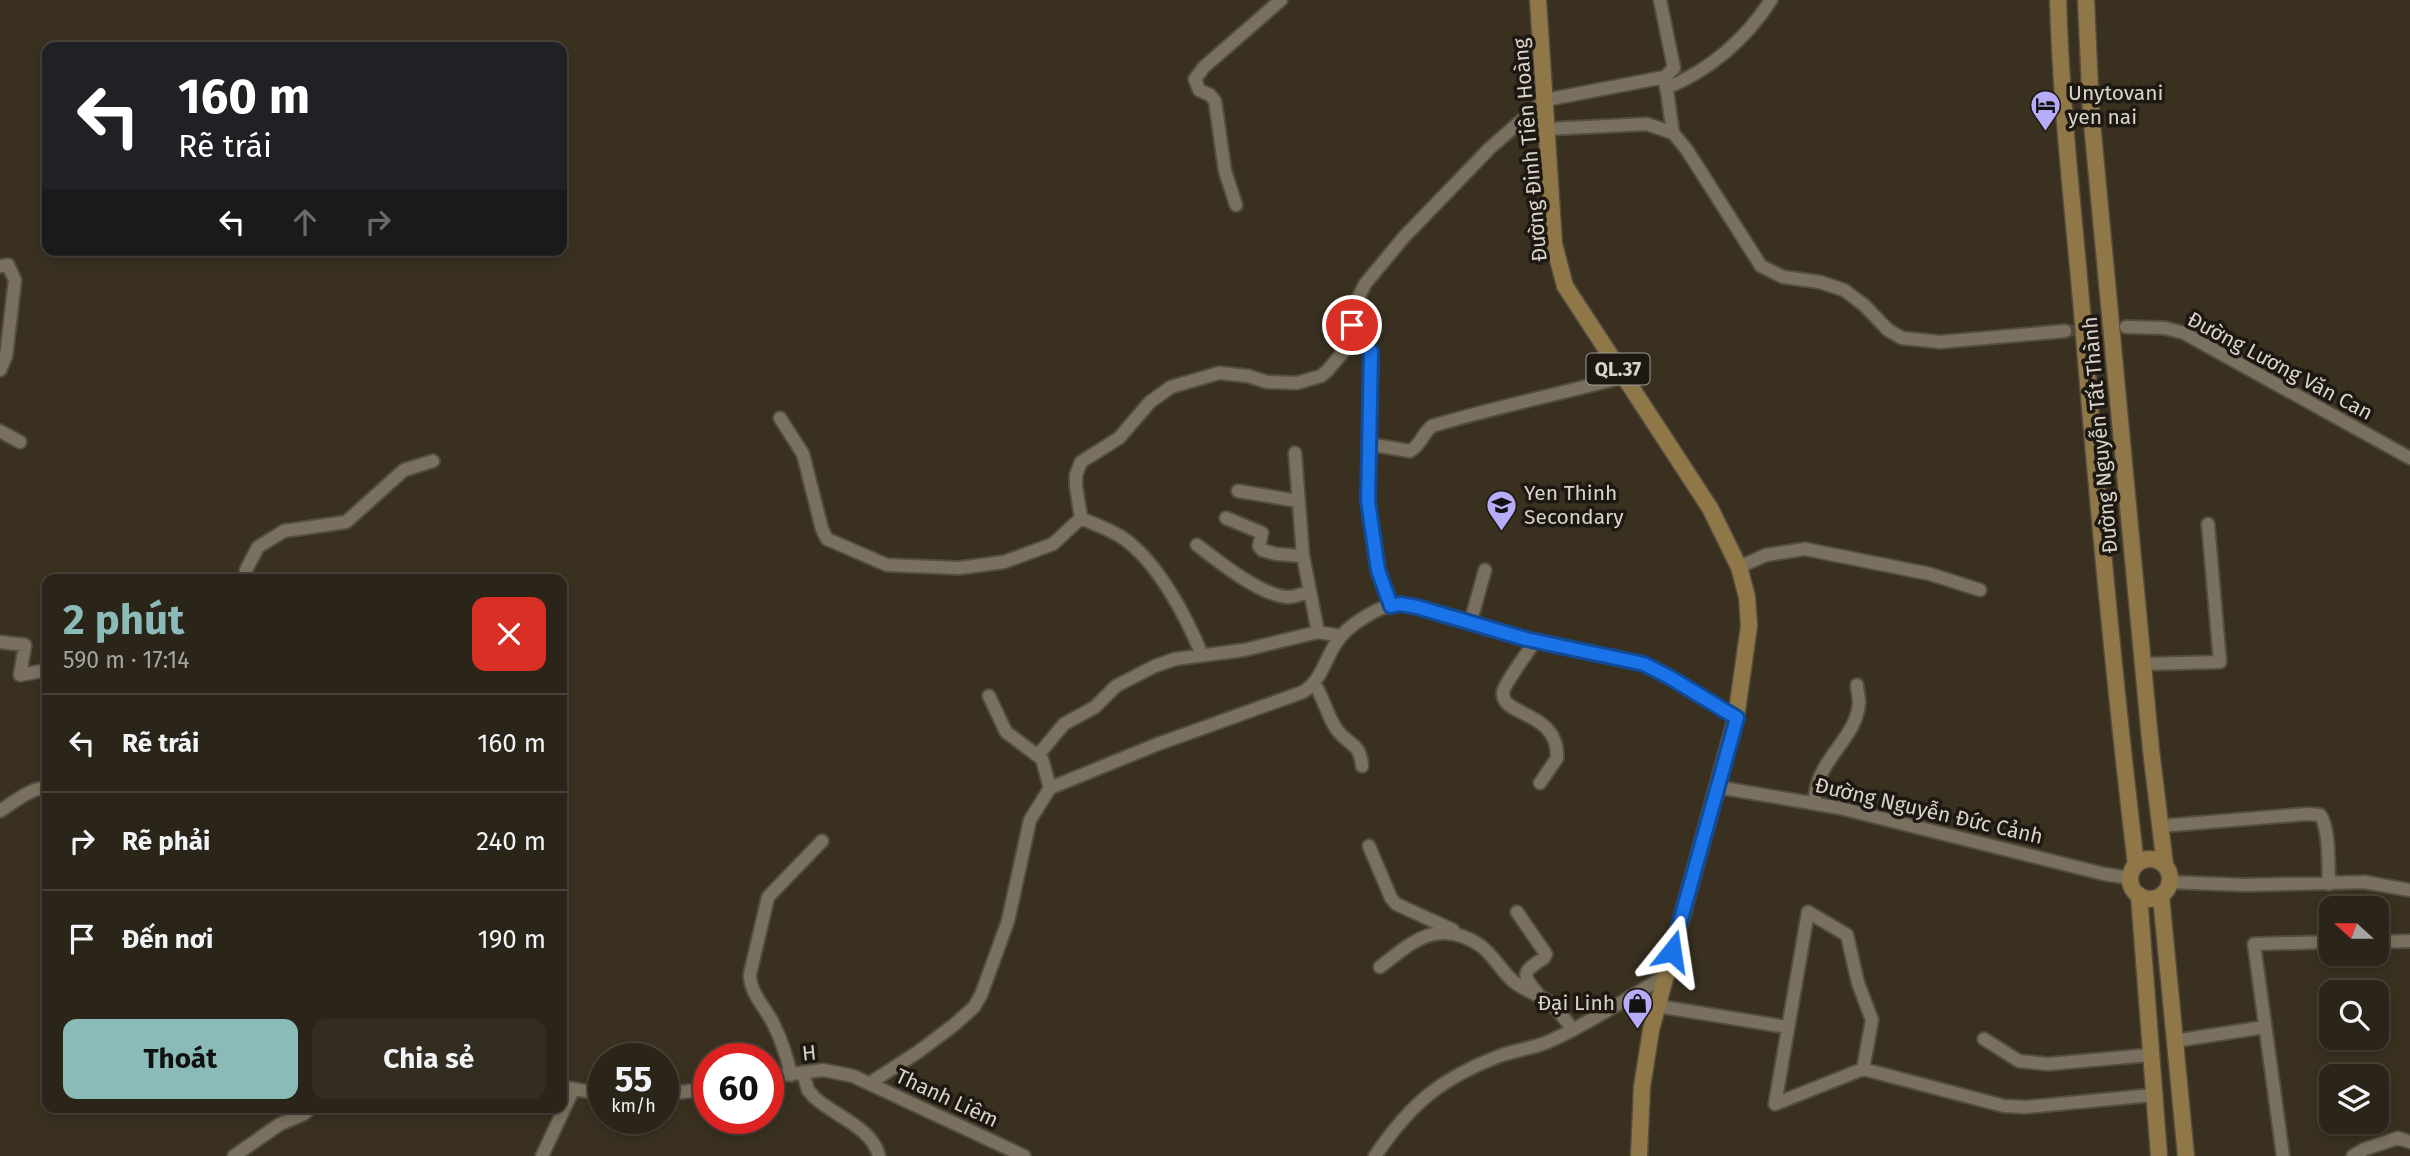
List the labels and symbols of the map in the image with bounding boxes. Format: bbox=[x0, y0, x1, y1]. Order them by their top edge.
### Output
street label: Đường Đinh Tiên Hoàng bbox=[1507, 37, 1553, 263]
place label: Unytovani yen nai bbox=[2068, 80, 2164, 130]
hotel icon: Unytovani yen nai bbox=[2028, 88, 2062, 132]
pin bbox=[1322, 295, 1382, 355]
street label: Đường Lương Văn Can bbox=[2183, 306, 2377, 426]
street label: Đường Nguyễn Tất Thành bbox=[2077, 315, 2123, 555]
road number: QL.37 bbox=[1586, 354, 1650, 384]
place label: Yen Thinh Secondary bbox=[1524, 480, 1624, 530]
school or university icon: Yen Thinh Secondary bbox=[1484, 488, 1518, 532]
street label: Đường Nguyễn Đức Cảnh bbox=[1812, 772, 2046, 850]
north arrow bbox=[2319, 896, 2389, 966]
position arrow bbox=[1635, 914, 1709, 988]
shop icon: Đại Linh bbox=[1621, 986, 1655, 1030]
place label: Đại Linh bbox=[1538, 990, 1615, 1016]
street label: H bbox=[801, 1039, 817, 1067]
speed limit sign: 60 bbox=[693, 1043, 784, 1134]
street label: Thanh Liêm bbox=[891, 1063, 1003, 1133]

